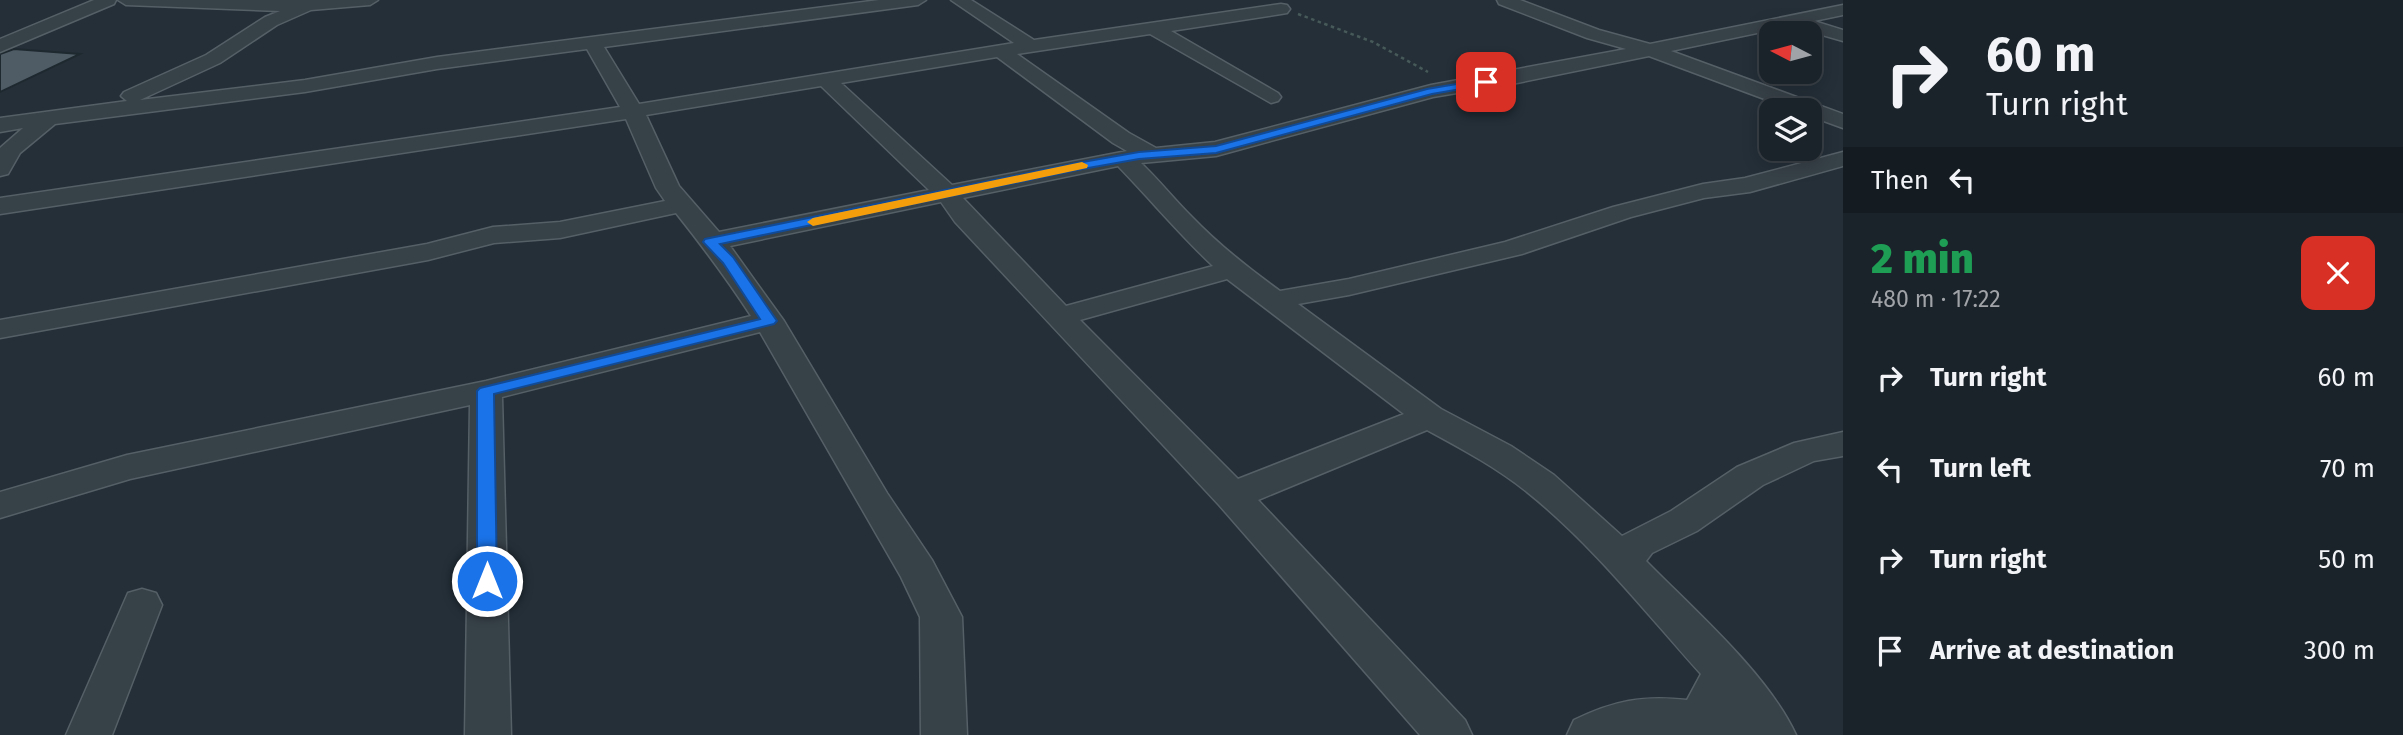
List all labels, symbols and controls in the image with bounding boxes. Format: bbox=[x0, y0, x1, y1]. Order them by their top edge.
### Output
north arrow bbox=[1759, 21, 1822, 84]
map controls bbox=[1759, 21, 1822, 161]
text: 60 m bbox=[1986, 25, 2095, 84]
icon: right bbox=[1871, 28, 1962, 119]
pin bbox=[1456, 52, 1516, 112]
icon: arrive bbox=[1467, 63, 1505, 101]
text: Turn right bbox=[1986, 85, 2128, 123]
button: layers bbox=[1759, 98, 1822, 161]
icon: left bbox=[1943, 161, 1981, 199]
text: Then bbox=[1871, 165, 1929, 196]
text: 2 min bbox=[1871, 234, 1974, 284]
button: close bbox=[2301, 236, 2375, 310]
text: 480 m · 17:22 bbox=[1871, 285, 2001, 313]
icon: right bbox=[1871, 359, 1909, 397]
text: Turn right bbox=[1930, 362, 2047, 393]
text: 60 m bbox=[2317, 362, 2375, 393]
icon: left bbox=[1871, 450, 1909, 488]
text: Turn left bbox=[1930, 453, 2031, 484]
text: 70 m bbox=[2320, 453, 2375, 484]
icon: right bbox=[1871, 541, 1909, 579]
position arrow bbox=[450, 544, 524, 618]
text: Turn right bbox=[1930, 544, 2047, 575]
text: 50 m bbox=[2318, 544, 2375, 575]
icon: arrive bbox=[1871, 632, 1909, 670]
text: Arrive at destination bbox=[1930, 635, 2174, 666]
text: 300 m bbox=[2304, 635, 2375, 666]

